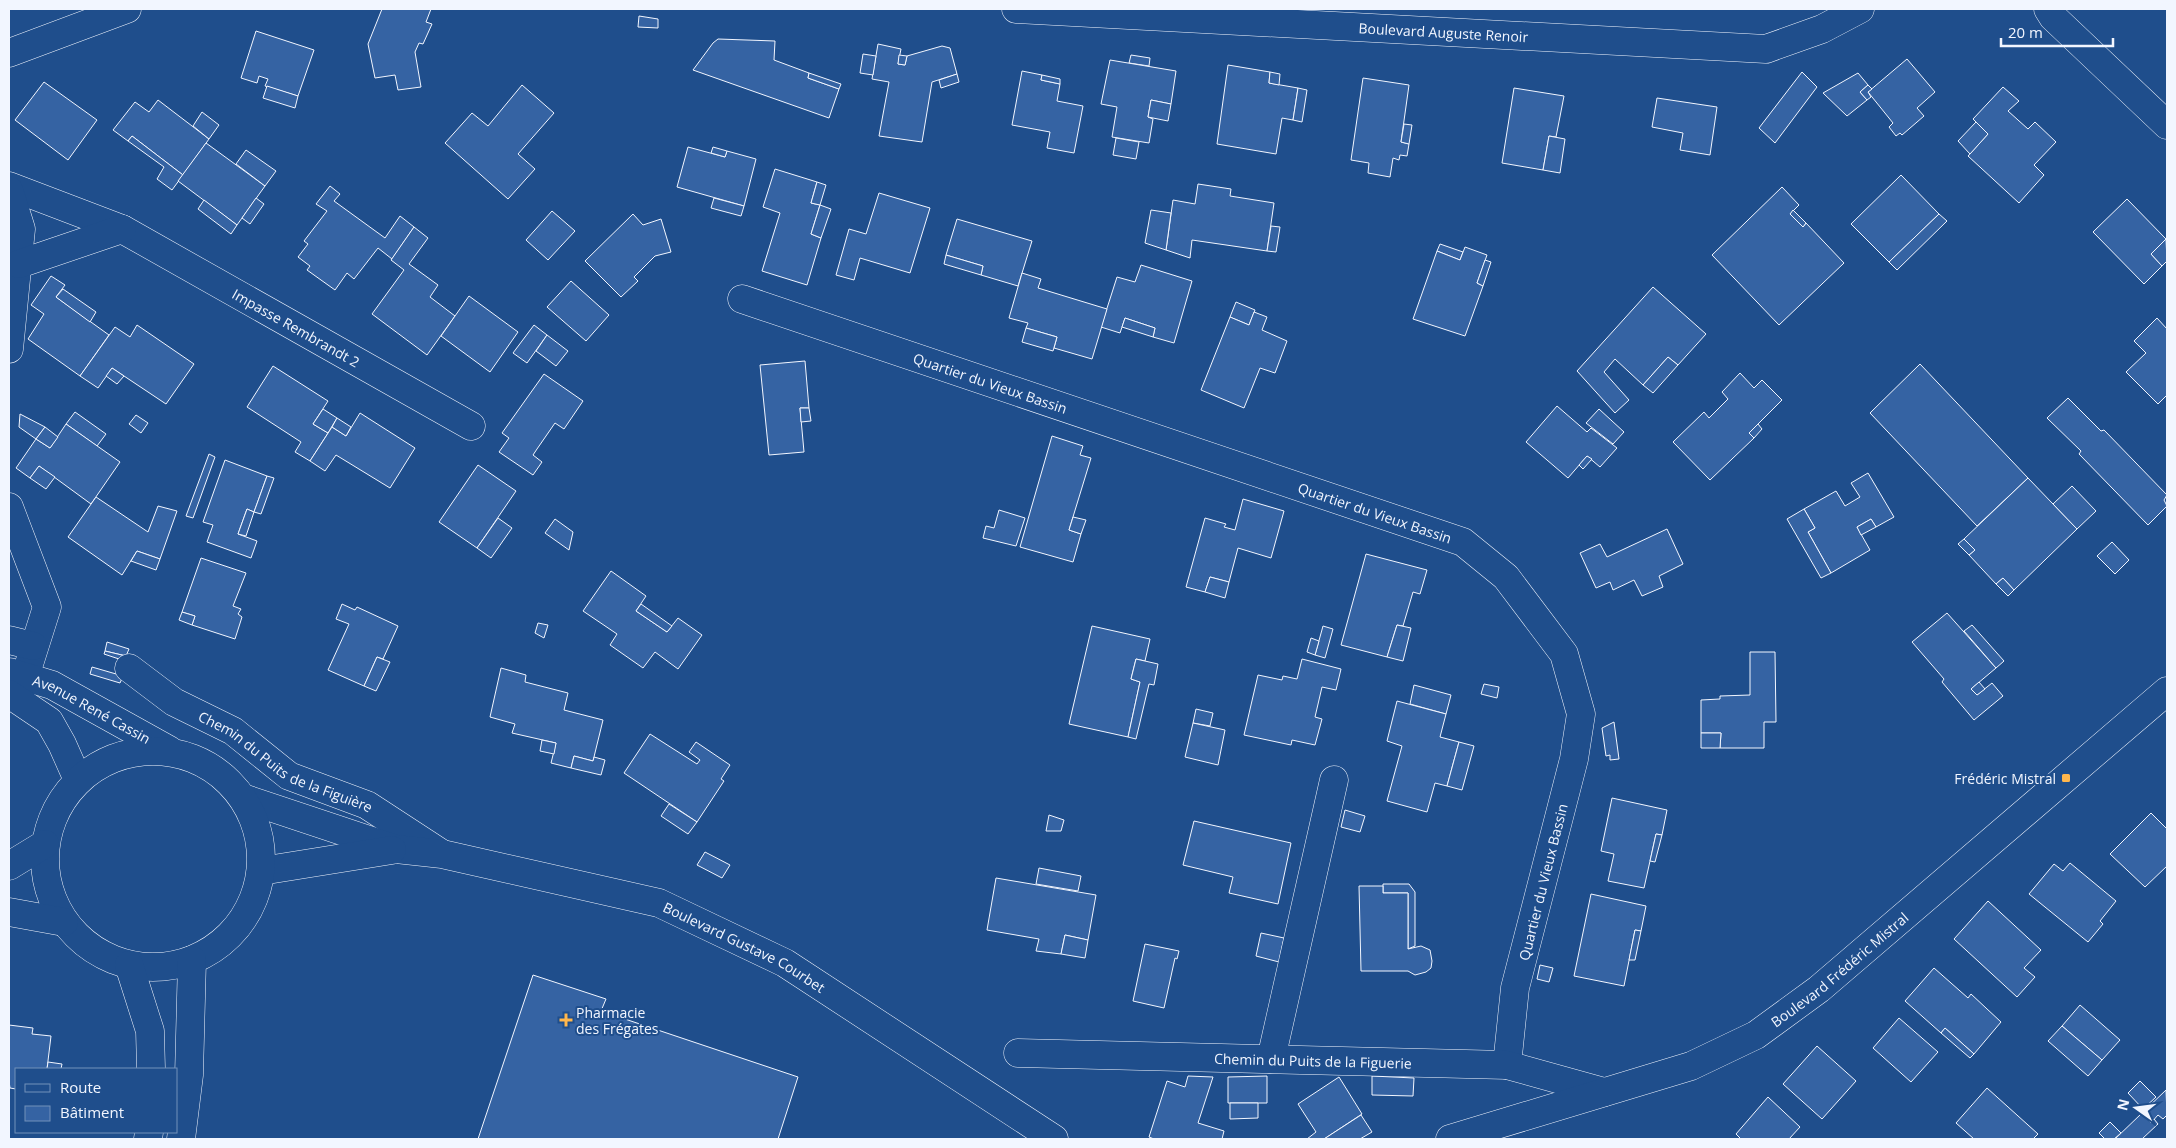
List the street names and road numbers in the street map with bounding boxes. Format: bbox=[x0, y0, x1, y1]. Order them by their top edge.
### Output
street label: Boulevard Auguste Renoir bbox=[1358, 18, 1529, 46]
street label: Impasse Rembrandt 2 bbox=[229, 284, 363, 371]
street label: Quartier du Vieux Bassin bbox=[911, 348, 1070, 417]
street label: Quartier du Vieux Bassin bbox=[1296, 478, 1454, 547]
street label: Avenue René Cassin bbox=[31, 670, 154, 748]
street label: Chemin du Puits de la Figuière bbox=[196, 706, 377, 816]
street label: Quartier du Vieux Bassin bbox=[1514, 802, 1572, 962]
street label: Boulevard Gustave Courbet bbox=[660, 897, 829, 996]
street label: Boulevard Frédéric Mistral bbox=[1767, 908, 1912, 1031]
street label: Chemin du Puits de la Figuerie bbox=[1214, 1048, 1412, 1072]

